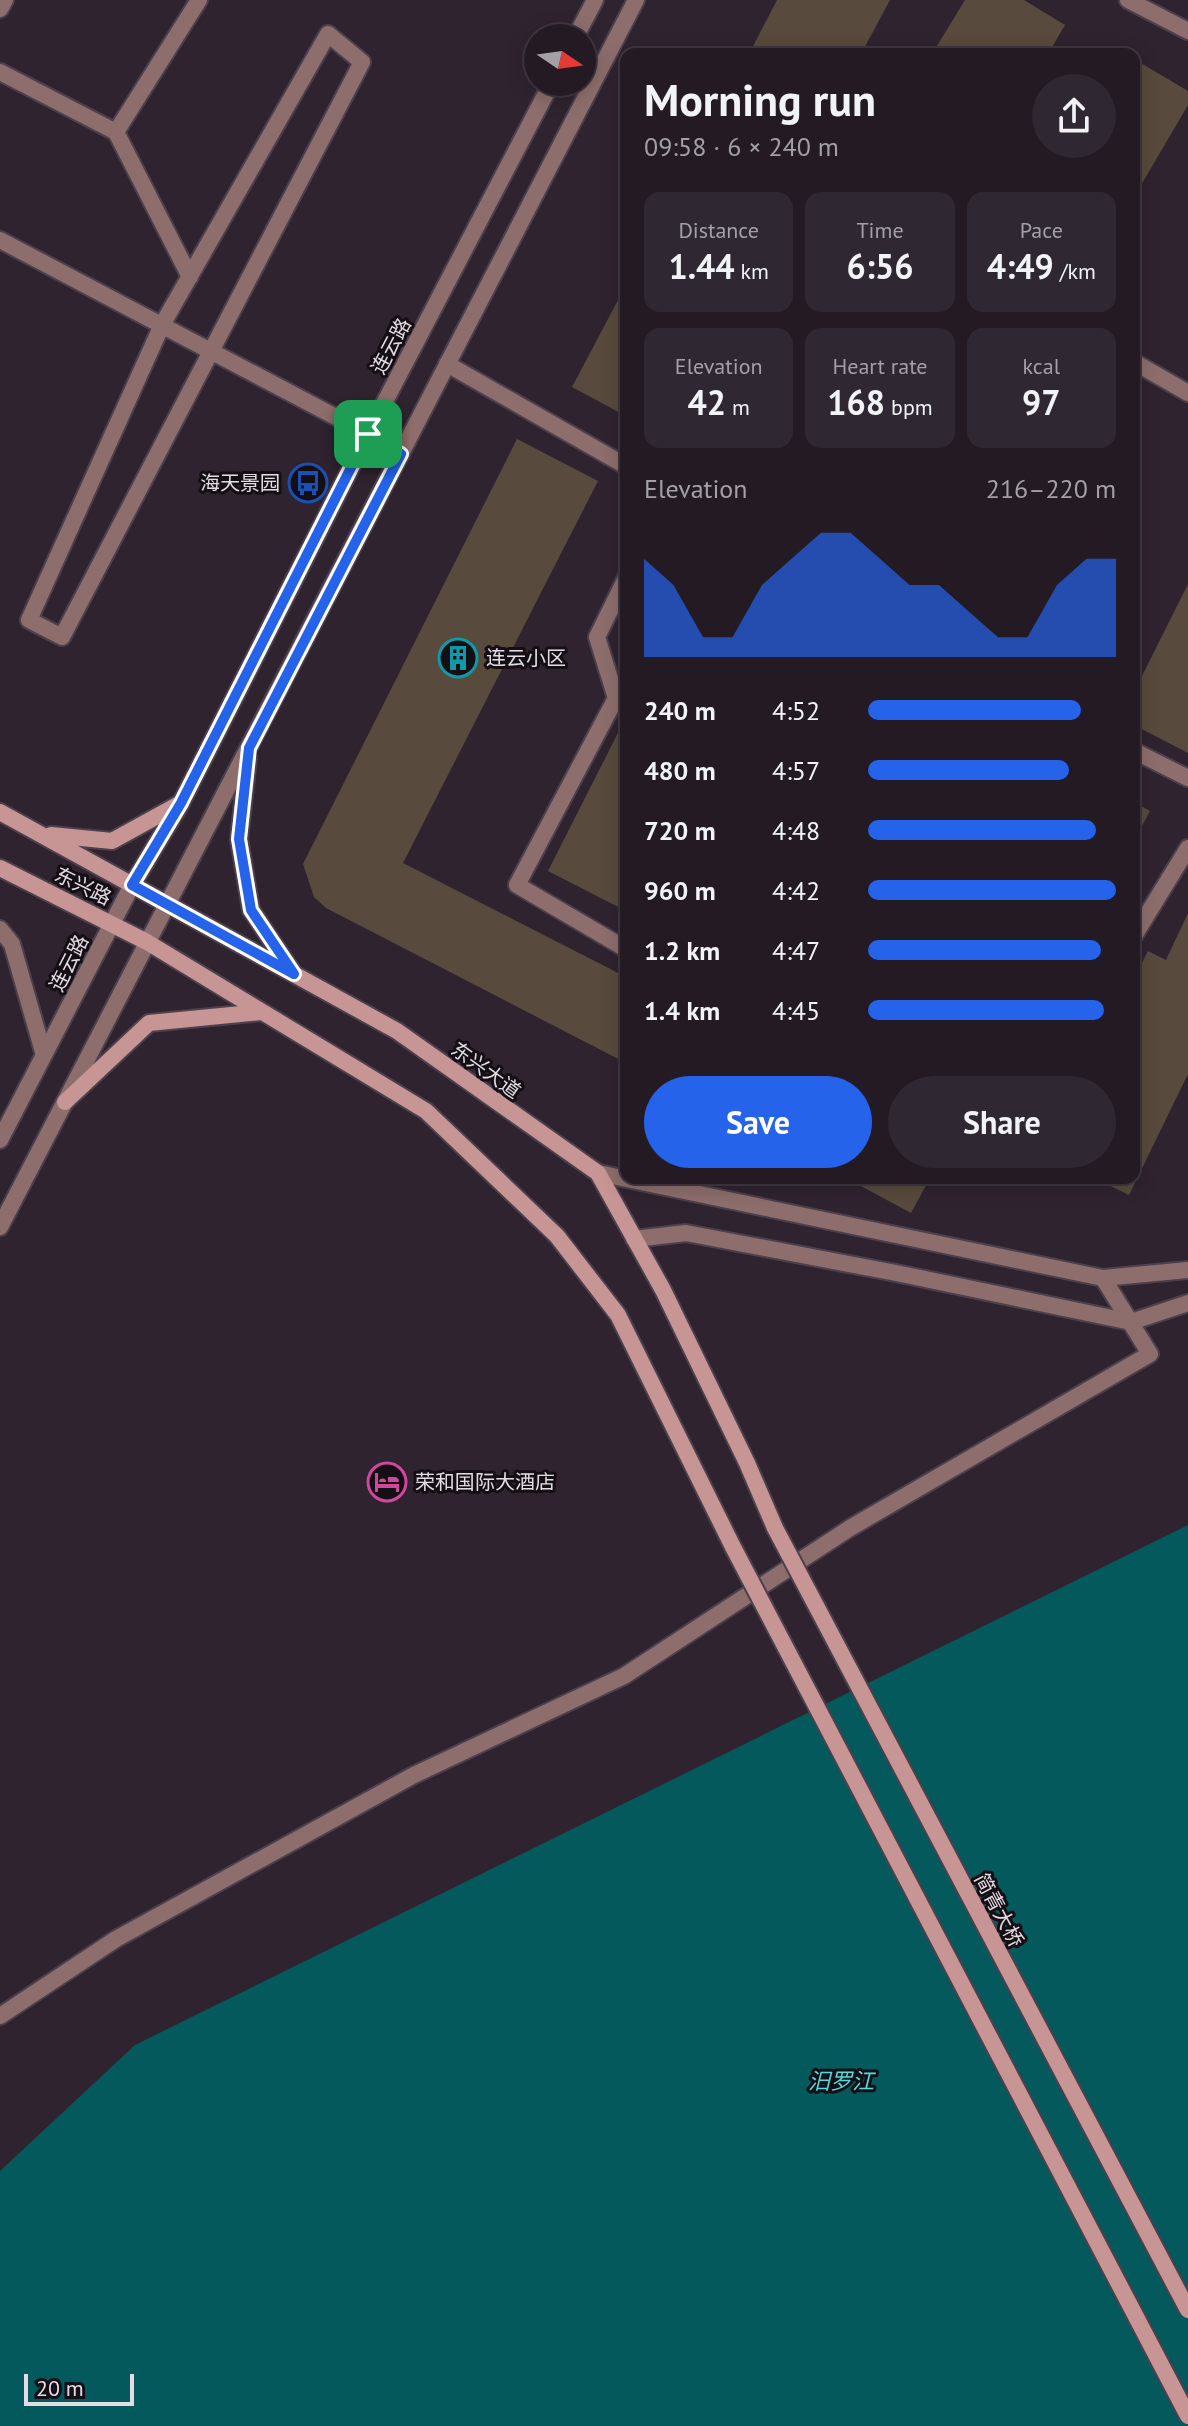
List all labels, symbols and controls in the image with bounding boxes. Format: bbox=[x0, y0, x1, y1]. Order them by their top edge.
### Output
north arrow bbox=[524, 24, 596, 96]
map controls bbox=[524, 24, 596, 96]
text: Morning run bbox=[644, 71, 876, 128]
button: share bbox=[1032, 74, 1116, 158]
text: 09:58 · 6 × 240 m bbox=[644, 130, 839, 163]
text: Distance bbox=[678, 216, 759, 244]
text: Time bbox=[856, 216, 904, 244]
text: Pace bbox=[1020, 216, 1063, 244]
text: 1.44 bbox=[668, 244, 735, 288]
text: 6:56 bbox=[847, 244, 913, 288]
text: 4:49 bbox=[987, 244, 1054, 288]
text: km bbox=[735, 257, 769, 285]
text: /km bbox=[1054, 257, 1096, 285]
street label: 连云路 bbox=[365, 313, 417, 379]
text: Elevation bbox=[675, 352, 762, 380]
text: Heart rate bbox=[832, 352, 928, 380]
text: kcal bbox=[1023, 352, 1060, 380]
text: 42 bbox=[688, 380, 726, 424]
text: 168 bbox=[827, 380, 885, 424]
text: 97 bbox=[1022, 380, 1061, 424]
text: m bbox=[726, 393, 750, 421]
text: bpm bbox=[885, 393, 933, 421]
pin bbox=[334, 400, 402, 468]
icon: arrive bbox=[346, 412, 390, 456]
bus stop icon: 海天景园 bbox=[287, 462, 329, 504]
place label: 海天景园 bbox=[200, 470, 280, 496]
text: Elevation bbox=[644, 472, 748, 505]
text: 216–220 m bbox=[986, 472, 1116, 505]
building icon: 连云小区 bbox=[437, 637, 479, 679]
place label: 连云小区 bbox=[486, 645, 566, 671]
text: 240 m bbox=[644, 694, 716, 727]
text: 4:52 bbox=[772, 694, 820, 727]
text: 480 m bbox=[644, 754, 716, 787]
text: 4:57 bbox=[772, 754, 820, 787]
text: 720 m bbox=[644, 814, 716, 847]
text: 4:48 bbox=[772, 814, 820, 847]
street label: 东兴路 bbox=[50, 861, 116, 911]
text: 960 m bbox=[644, 874, 716, 907]
text: 4:42 bbox=[772, 874, 820, 907]
street label: 连云路 bbox=[44, 930, 94, 996]
text: 1.2 km bbox=[644, 934, 720, 967]
text: 4:47 bbox=[772, 934, 820, 967]
text: 1.4 km bbox=[644, 994, 720, 1027]
text: 4:45 bbox=[772, 994, 820, 1027]
street label: 东兴大道 bbox=[446, 1036, 526, 1104]
button: Save bbox=[644, 1076, 872, 1168]
button: Share bbox=[888, 1076, 1116, 1168]
hotel icon: 荣和国际大酒店 bbox=[366, 1461, 408, 1503]
place label: 荣和国际大酒店 bbox=[415, 1469, 555, 1495]
street label: 简青大桥 bbox=[969, 1869, 1029, 1951]
water label: 汨罗江 bbox=[808, 2067, 876, 2095]
scale bar bbox=[24, 2370, 134, 2406]
text: 20 m bbox=[36, 2374, 84, 2402]

